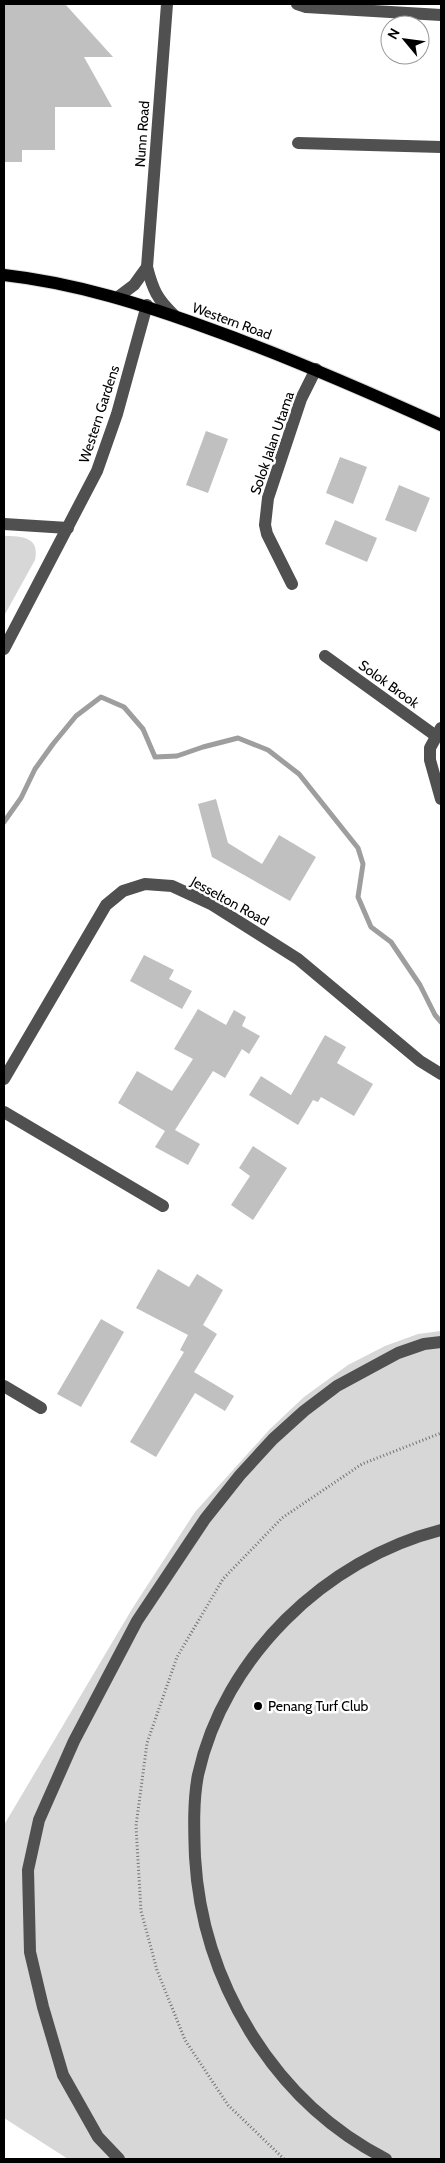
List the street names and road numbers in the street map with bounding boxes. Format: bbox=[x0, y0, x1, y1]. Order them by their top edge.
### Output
street label: Nunn Road bbox=[131, 100, 153, 168]
street label: Western Road bbox=[190, 298, 274, 344]
street label: Western Gardens bbox=[75, 363, 123, 465]
street label: Solok Jalan Utama bbox=[246, 389, 298, 497]
street label: Solok Brook bbox=[355, 656, 423, 712]
street label: Jesselton Road bbox=[187, 872, 272, 930]

